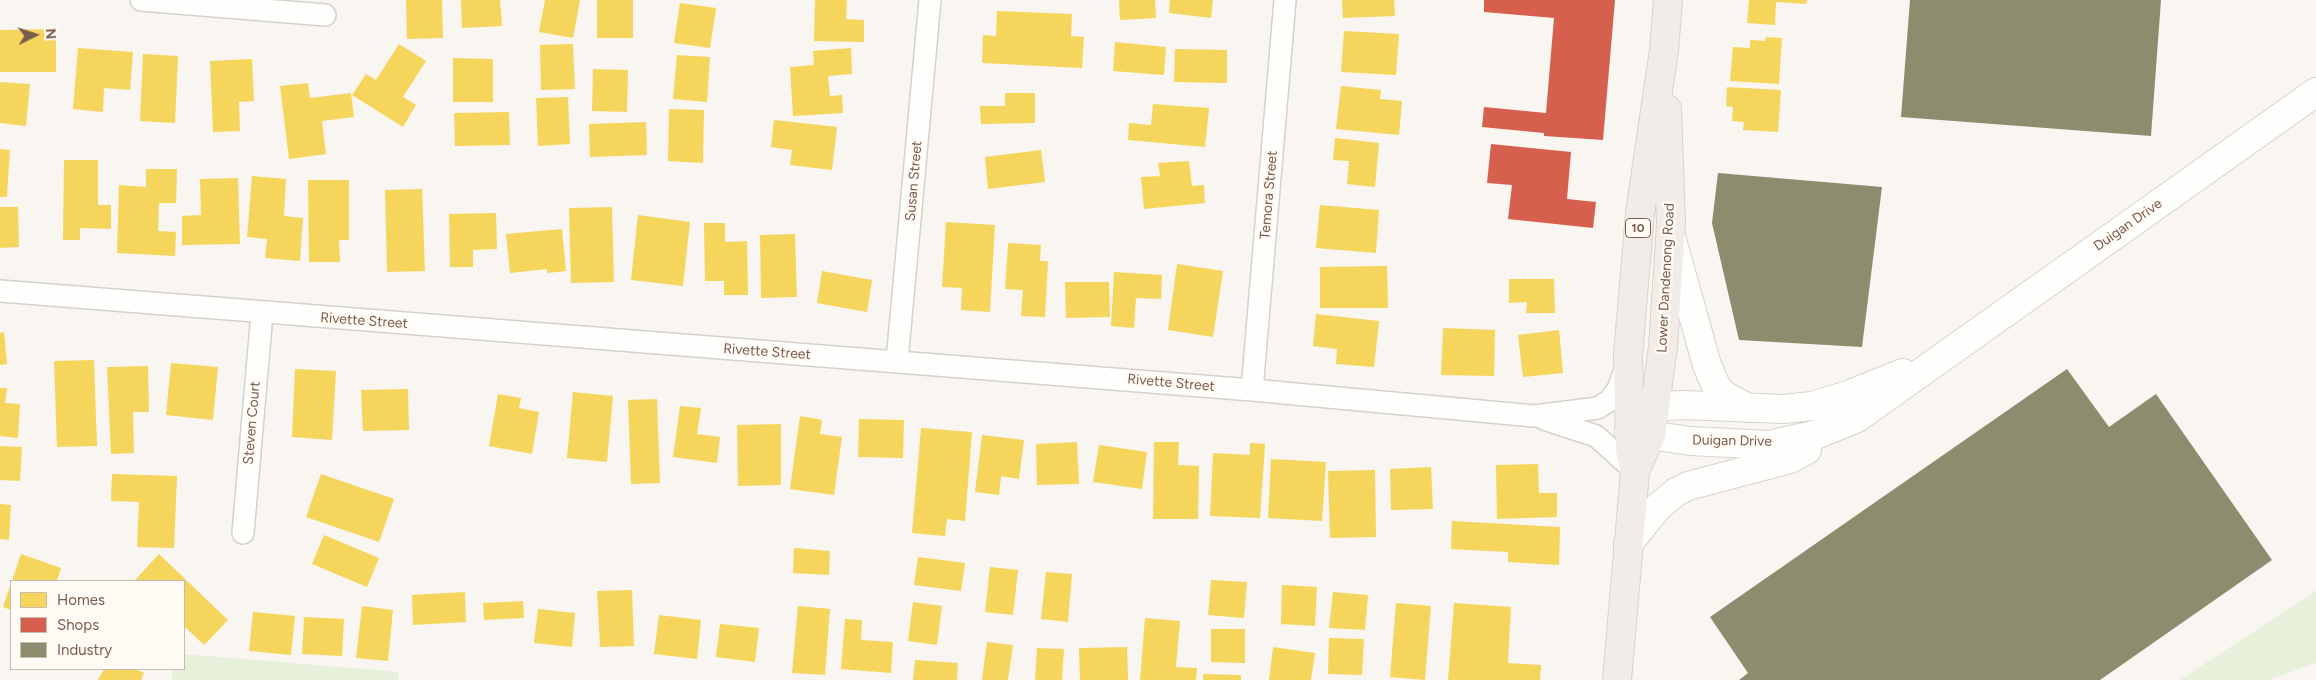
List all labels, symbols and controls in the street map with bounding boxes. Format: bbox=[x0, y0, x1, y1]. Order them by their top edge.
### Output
north arrow bbox=[10, 10, 60, 60]
text: N bbox=[42, 28, 59, 40]
street label: Susan Street bbox=[902, 140, 926, 222]
street label: Temora Street bbox=[1257, 150, 1281, 240]
street label: Duigan Drive bbox=[2091, 195, 2165, 255]
street label: Lower Dandenong Road bbox=[1654, 203, 1678, 353]
road number: 10 bbox=[1626, 218, 1650, 238]
street label: Rivette Street bbox=[320, 310, 408, 332]
street label: Rivette Street bbox=[723, 341, 811, 363]
street label: Rivette Street bbox=[1127, 371, 1215, 395]
street label: Steven Court bbox=[240, 381, 264, 465]
street label: Duigan Drive bbox=[1692, 432, 1772, 450]
legend bbox=[10, 580, 185, 670]
text: Homes bbox=[57, 591, 105, 609]
text: Shops bbox=[57, 616, 99, 634]
text: Industry bbox=[57, 641, 112, 659]

